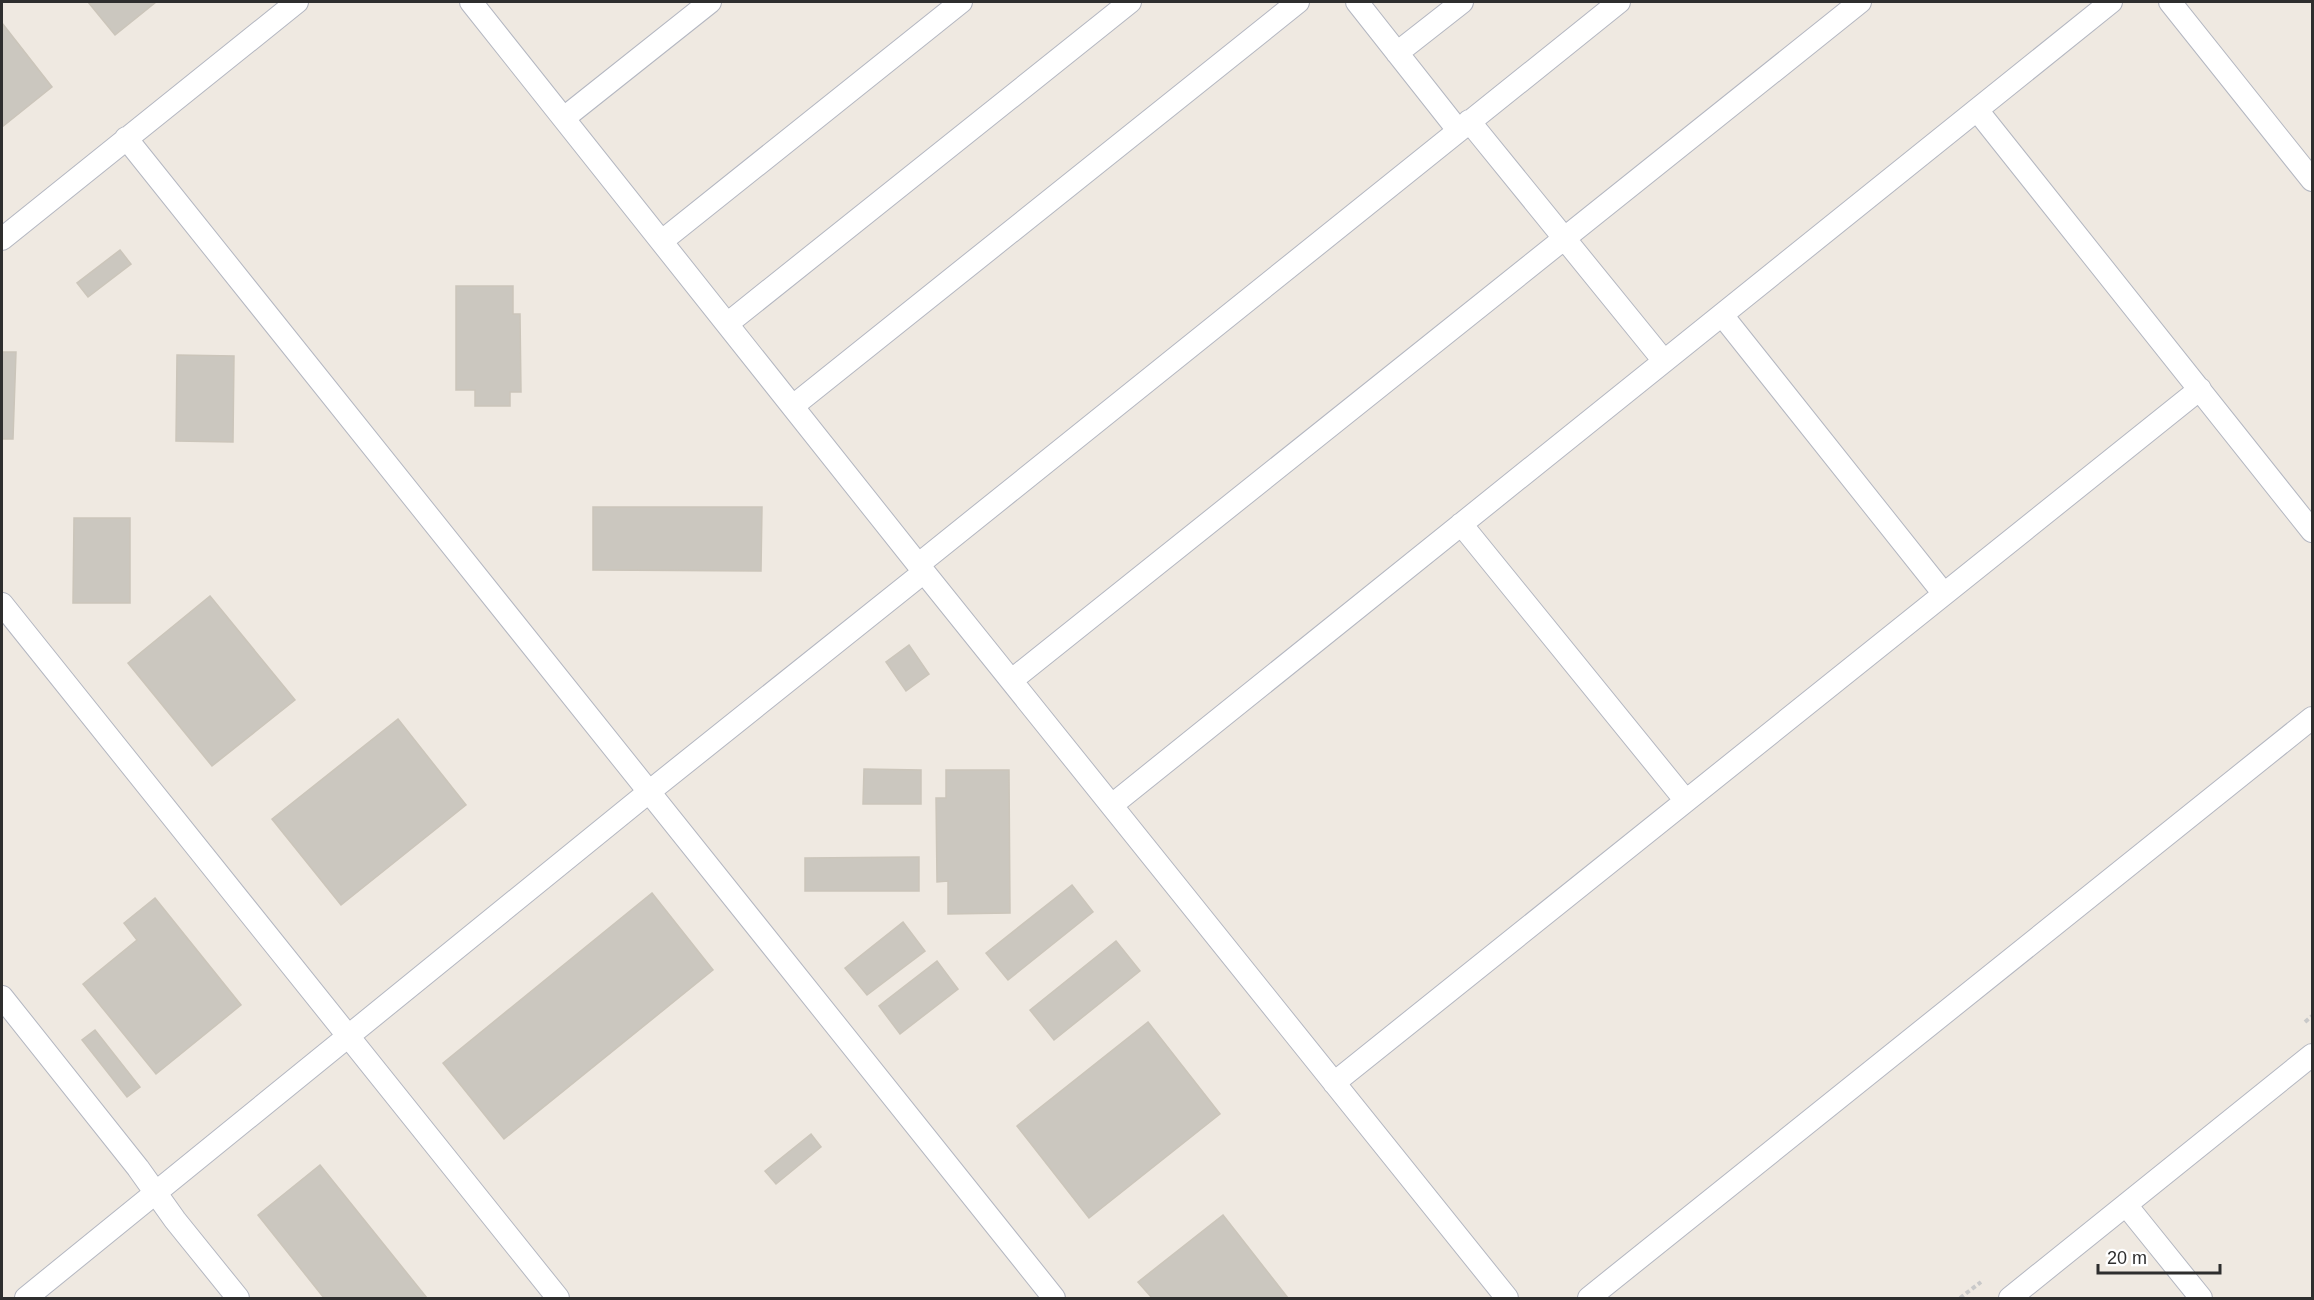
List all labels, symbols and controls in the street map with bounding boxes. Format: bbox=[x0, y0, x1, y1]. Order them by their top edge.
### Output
scale bar bbox=[2098, 1237, 2220, 1275]
text: 20 m bbox=[2107, 1248, 2147, 1268]

